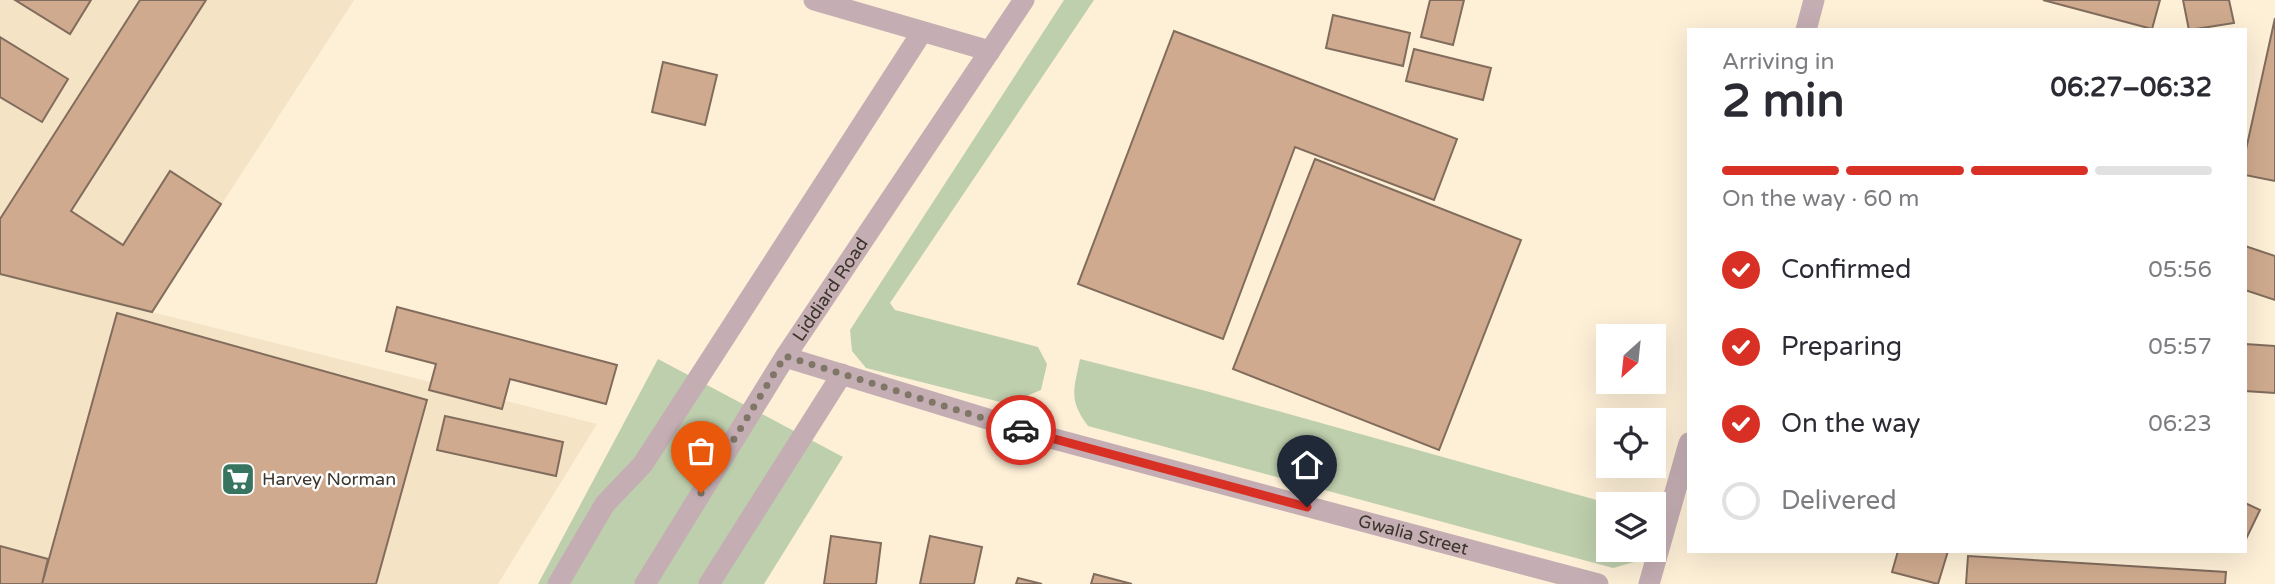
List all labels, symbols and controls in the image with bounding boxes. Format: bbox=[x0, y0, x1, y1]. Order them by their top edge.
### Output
text: Arriving in bbox=[1722, 48, 1835, 76]
text: 06:27–06:32 bbox=[2051, 72, 2212, 103]
text: 2 min bbox=[1722, 74, 1845, 129]
text: On the way · 60 m bbox=[1722, 185, 1919, 213]
street label: Liddiard Road bbox=[788, 233, 873, 345]
icon: check bbox=[1722, 251, 1760, 289]
text: Confirmed bbox=[1781, 254, 1911, 285]
text: 05:56 bbox=[2148, 256, 2212, 284]
north arrow bbox=[1596, 324, 1666, 394]
map controls bbox=[1596, 324, 1666, 562]
icon: check bbox=[1722, 328, 1760, 366]
text: Preparing bbox=[1781, 331, 1902, 362]
text: 05:57 bbox=[2148, 333, 2212, 361]
courier bbox=[986, 395, 1056, 465]
icon: check bbox=[1722, 405, 1760, 443]
button: locate bbox=[1596, 408, 1666, 478]
text: On the way bbox=[1781, 408, 1921, 439]
text: 06:23 bbox=[2148, 410, 2212, 438]
icon: car bbox=[1002, 411, 1040, 449]
pin bbox=[671, 421, 731, 493]
icon: bag bbox=[682, 432, 720, 470]
pin bbox=[1277, 435, 1337, 507]
icon: home bbox=[1288, 446, 1326, 484]
supermarket icon: Harvey Norman bbox=[219, 460, 257, 498]
place label: Harvey Norman bbox=[262, 468, 396, 490]
text: Delivered bbox=[1781, 485, 1897, 516]
button: layers bbox=[1596, 492, 1666, 562]
street label: Gwalia Street bbox=[1356, 510, 1471, 560]

